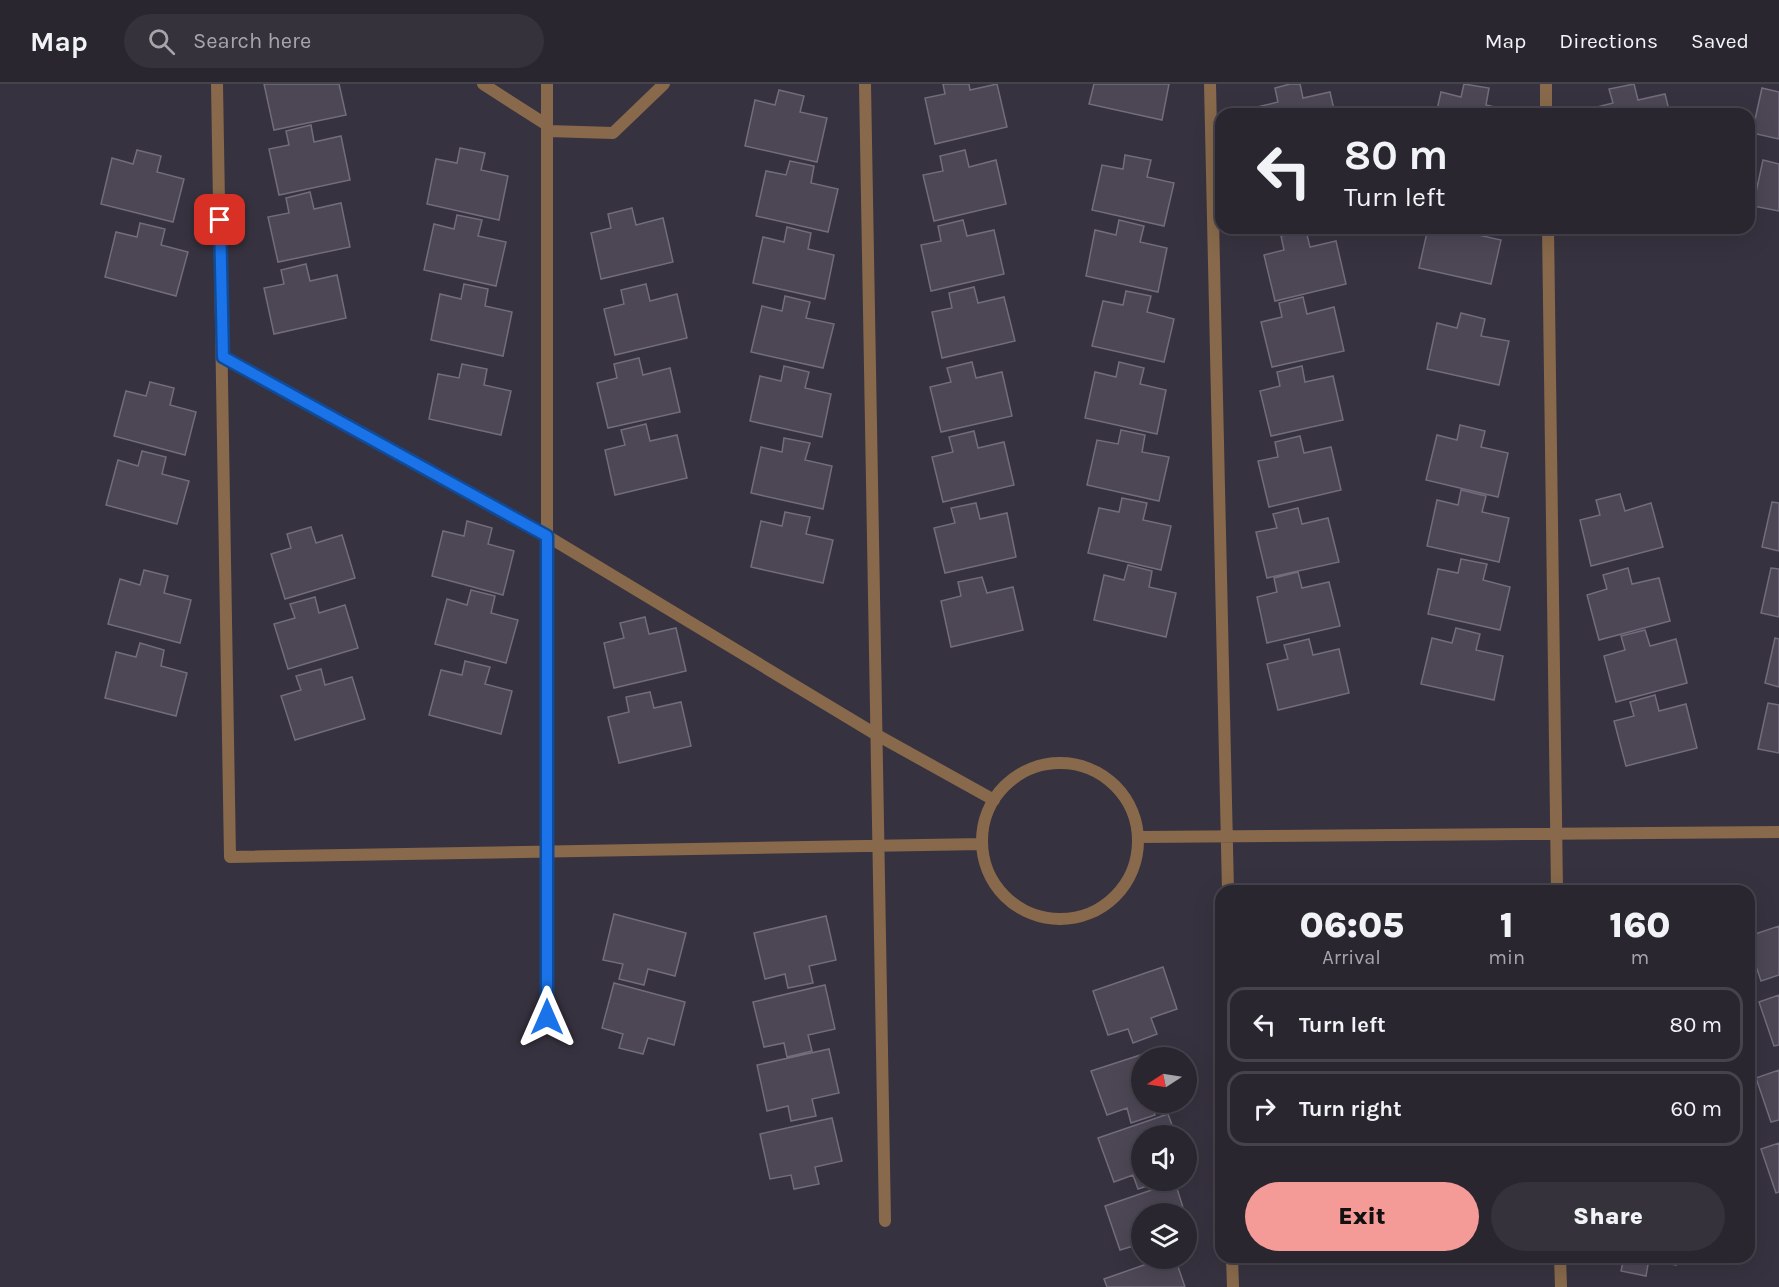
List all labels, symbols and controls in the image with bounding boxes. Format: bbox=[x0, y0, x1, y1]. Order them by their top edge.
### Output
search box bbox=[124, 14, 544, 68]
text: Map bbox=[30, 25, 88, 58]
icon: search bbox=[145, 25, 178, 58]
text: Search here bbox=[193, 28, 311, 54]
text: Map bbox=[1485, 29, 1526, 53]
text: Directions bbox=[1559, 29, 1658, 53]
text: Saved bbox=[1691, 29, 1749, 53]
text: 80 m bbox=[1344, 130, 1448, 180]
icon: left bbox=[1245, 132, 1323, 210]
text: Turn left bbox=[1344, 181, 1445, 213]
pin bbox=[194, 194, 245, 245]
icon: arrive bbox=[203, 203, 236, 236]
text: 06:05 bbox=[1299, 904, 1404, 946]
text: 1 bbox=[1500, 904, 1514, 946]
text: 160 bbox=[1609, 904, 1671, 946]
text: Arrival bbox=[1322, 946, 1381, 969]
text: min bbox=[1488, 946, 1525, 969]
text: m bbox=[1631, 946, 1649, 969]
position arrow bbox=[515, 985, 579, 1049]
icon: left bbox=[1248, 1008, 1281, 1041]
text: Turn left bbox=[1299, 1012, 1386, 1038]
text: 80 m bbox=[1670, 1012, 1722, 1038]
north arrow bbox=[1131, 1047, 1197, 1113]
map controls bbox=[1131, 1047, 1197, 1269]
icon: right bbox=[1248, 1092, 1281, 1125]
text: Turn right bbox=[1299, 1096, 1402, 1122]
text: 60 m bbox=[1671, 1096, 1722, 1122]
button: sound bbox=[1131, 1125, 1197, 1191]
button: Exit bbox=[1245, 1182, 1479, 1251]
button: Share bbox=[1491, 1182, 1725, 1251]
button: layers bbox=[1131, 1203, 1197, 1269]

